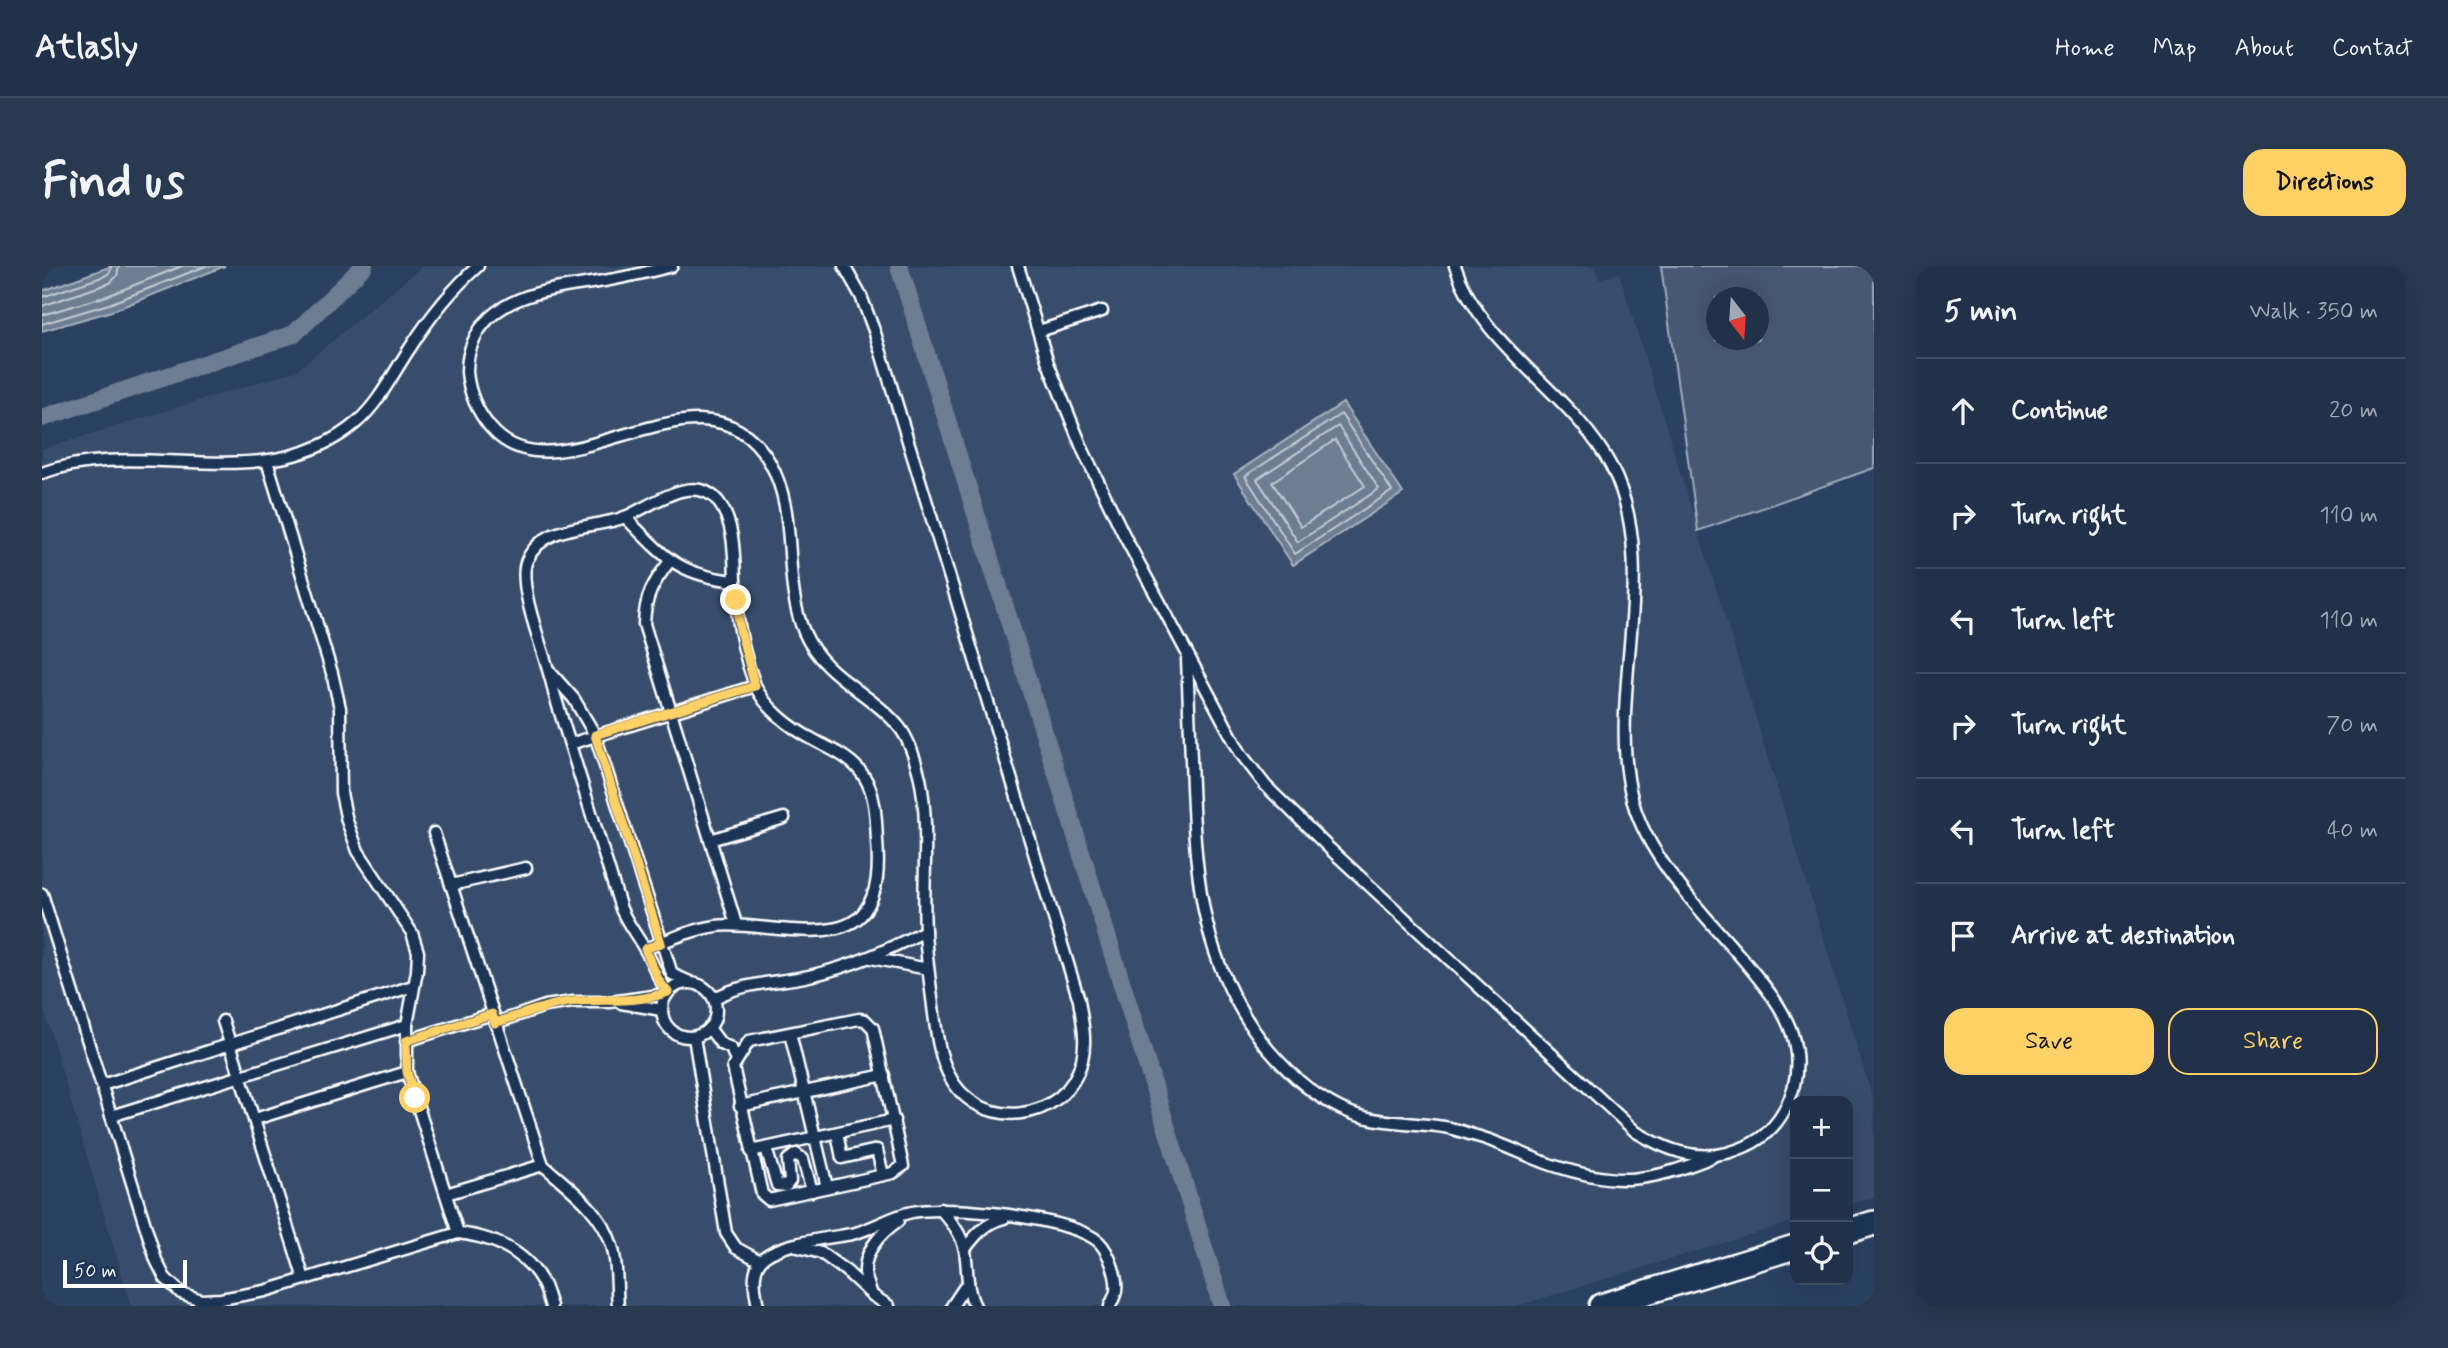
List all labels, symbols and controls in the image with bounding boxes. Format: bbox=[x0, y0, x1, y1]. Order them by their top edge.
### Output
text: Atlasly bbox=[35, 26, 138, 70]
text: Home bbox=[2055, 33, 2115, 64]
text: Map bbox=[2153, 33, 2197, 64]
text: About bbox=[2235, 33, 2294, 64]
text: Contact bbox=[2332, 33, 2413, 64]
button: Directions bbox=[2243, 149, 2406, 216]
text: Find us bbox=[42, 150, 185, 215]
north arrow bbox=[1706, 287, 1769, 350]
text: 5 min bbox=[1944, 292, 2018, 331]
text: Walk · 350 m bbox=[2250, 297, 2378, 327]
icon: ahead bbox=[1944, 392, 1982, 430]
text: Continue bbox=[2011, 394, 2108, 428]
text: 20 m bbox=[2329, 396, 2378, 426]
icon: right bbox=[1944, 497, 1982, 535]
text: Turn right bbox=[2011, 499, 2127, 533]
text: 110 m bbox=[2319, 501, 2378, 531]
route end bbox=[720, 584, 751, 615]
icon: left bbox=[1944, 602, 1982, 640]
text: Turn left bbox=[2011, 604, 2115, 638]
text: 110 m bbox=[2319, 606, 2378, 636]
icon: right bbox=[1944, 707, 1982, 745]
text: Turn right bbox=[2011, 709, 2127, 743]
text: 70 m bbox=[2326, 711, 2378, 741]
icon: left bbox=[1944, 812, 1982, 850]
text: Turn left bbox=[2011, 814, 2115, 848]
text: 40 m bbox=[2327, 816, 2378, 846]
icon: arrive bbox=[1944, 917, 1982, 955]
text: Arrive at destination bbox=[2011, 919, 2235, 953]
button: Save bbox=[1944, 1008, 2154, 1075]
button: Share bbox=[2168, 1008, 2378, 1075]
route start bbox=[399, 1082, 430, 1113]
map controls bbox=[1790, 1096, 1853, 1285]
button: + bbox=[1790, 1096, 1853, 1159]
button: − bbox=[1790, 1159, 1853, 1222]
button: locate bbox=[1790, 1222, 1853, 1285]
scale bar bbox=[63, 1257, 187, 1289]
text: 50 m bbox=[74, 1259, 117, 1284]

